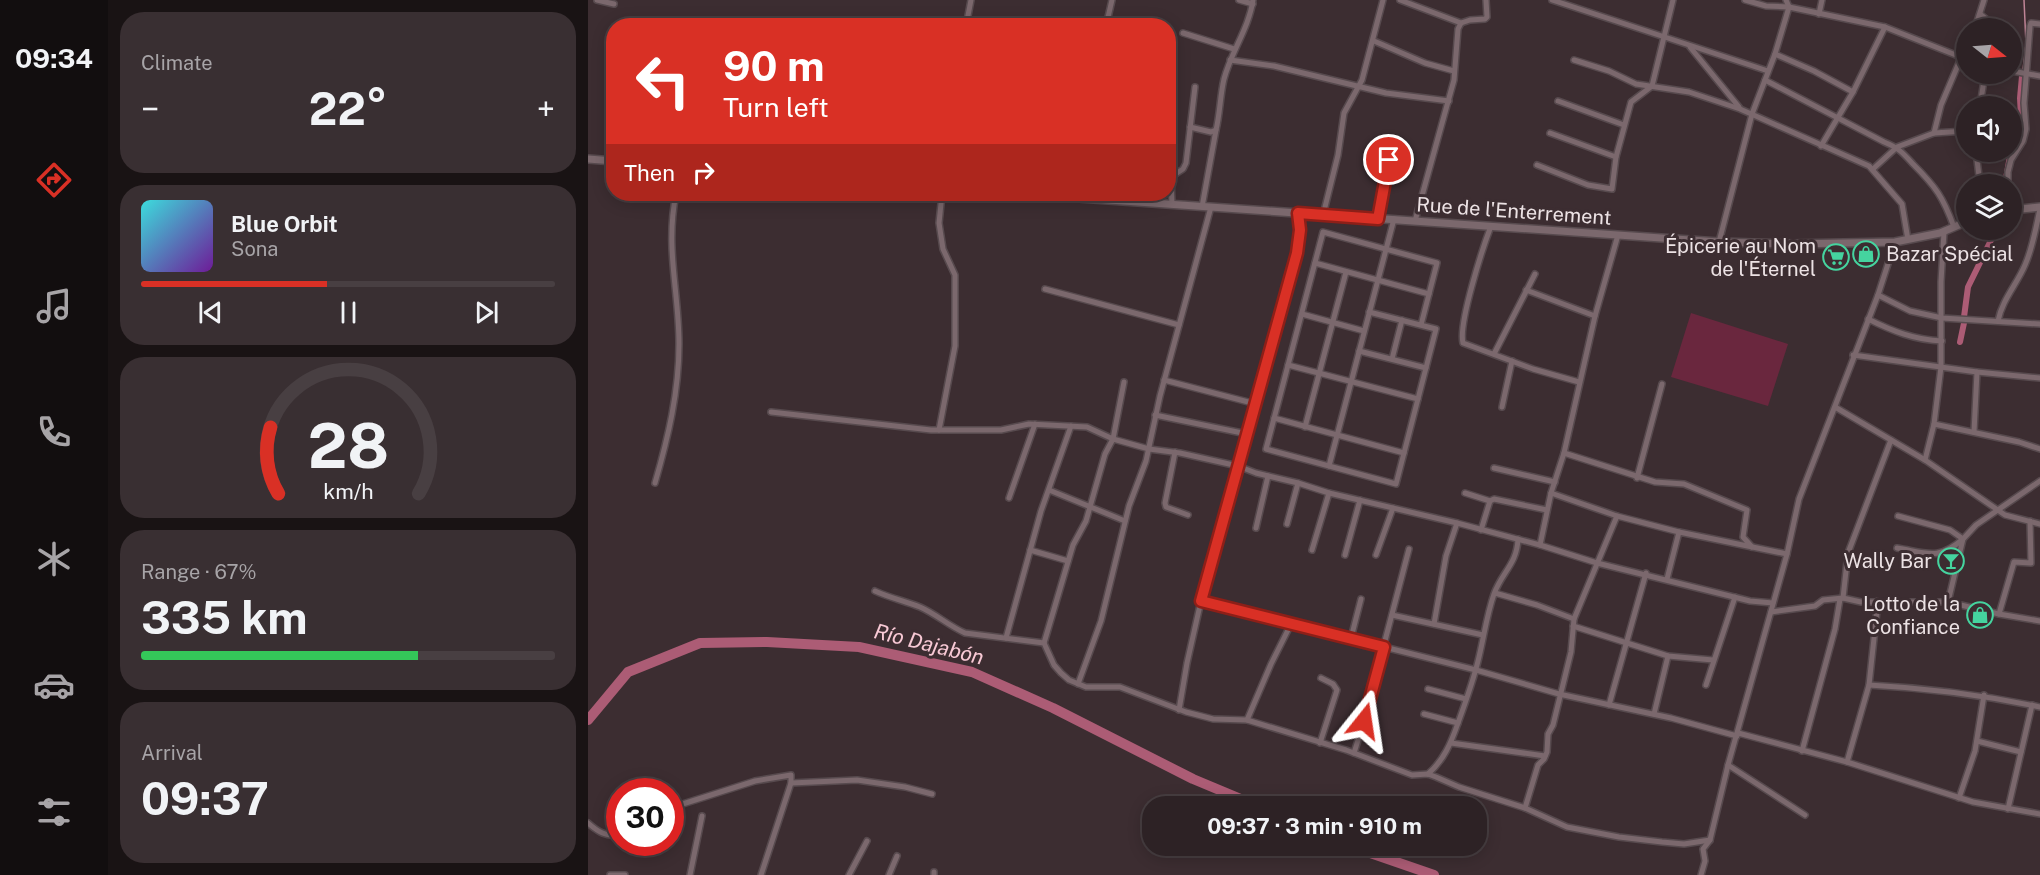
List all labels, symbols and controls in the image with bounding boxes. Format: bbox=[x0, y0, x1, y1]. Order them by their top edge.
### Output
north arrow bbox=[1956, 18, 2022, 84]
map controls bbox=[1956, 18, 2022, 240]
text: 90 m bbox=[723, 41, 825, 90]
text: 09:34 bbox=[15, 42, 93, 74]
icon: left bbox=[624, 42, 702, 120]
text: Climate bbox=[141, 51, 213, 75]
text: 22° bbox=[309, 82, 387, 135]
text: − bbox=[141, 90, 159, 128]
text: + bbox=[537, 90, 555, 128]
text: Turn left bbox=[723, 91, 829, 123]
button: sound bbox=[1956, 96, 2022, 162]
pin bbox=[1363, 134, 1414, 185]
icon: arrive bbox=[1372, 143, 1405, 176]
icon: right bbox=[687, 156, 720, 189]
icon: directions bbox=[33, 159, 75, 201]
text: Then bbox=[624, 160, 675, 186]
button: layers bbox=[1956, 174, 2022, 240]
street label: Rue de l'Enterrement bbox=[1416, 192, 1612, 230]
text: Blue Orbit bbox=[231, 211, 338, 237]
place label: Épicerie au Nom de l'Éternel bbox=[1665, 233, 1816, 281]
text: Sona bbox=[231, 237, 278, 261]
shop icon: Bazar Spécial bbox=[1851, 239, 1881, 269]
supermarket icon: Épicerie au Nom de l'Éternel bbox=[1821, 242, 1851, 272]
place label: Bazar Spécial bbox=[1886, 242, 2013, 266]
icon: music bbox=[33, 285, 75, 327]
icon: previous bbox=[194, 296, 227, 329]
icon: pause bbox=[332, 296, 365, 329]
icon: next bbox=[470, 296, 503, 329]
text: 28 bbox=[307, 410, 389, 483]
icon: phone bbox=[33, 411, 75, 453]
text: km/h bbox=[323, 480, 373, 505]
icon: climate bbox=[33, 538, 75, 580]
bar icon: Wally Bar bbox=[1936, 546, 1966, 576]
place label: Wally Bar bbox=[1844, 549, 1932, 573]
text: Range · 67% bbox=[141, 560, 257, 584]
text: 335 km bbox=[141, 591, 308, 644]
place label: Lotto de la Confiance bbox=[1863, 592, 1960, 639]
shop icon: Lotto de la Confiance bbox=[1965, 600, 1995, 630]
water label: Río Dajabón bbox=[872, 618, 986, 670]
icon: car bbox=[33, 664, 75, 706]
position arrow bbox=[1332, 689, 1396, 753]
text: Arrival bbox=[141, 741, 203, 765]
text: 09:37 bbox=[141, 772, 269, 825]
speed limit sign: 30 bbox=[606, 778, 684, 856]
icon: filters bbox=[33, 791, 75, 833]
text: 09:37 · 3 min · 910 m bbox=[1207, 813, 1422, 839]

